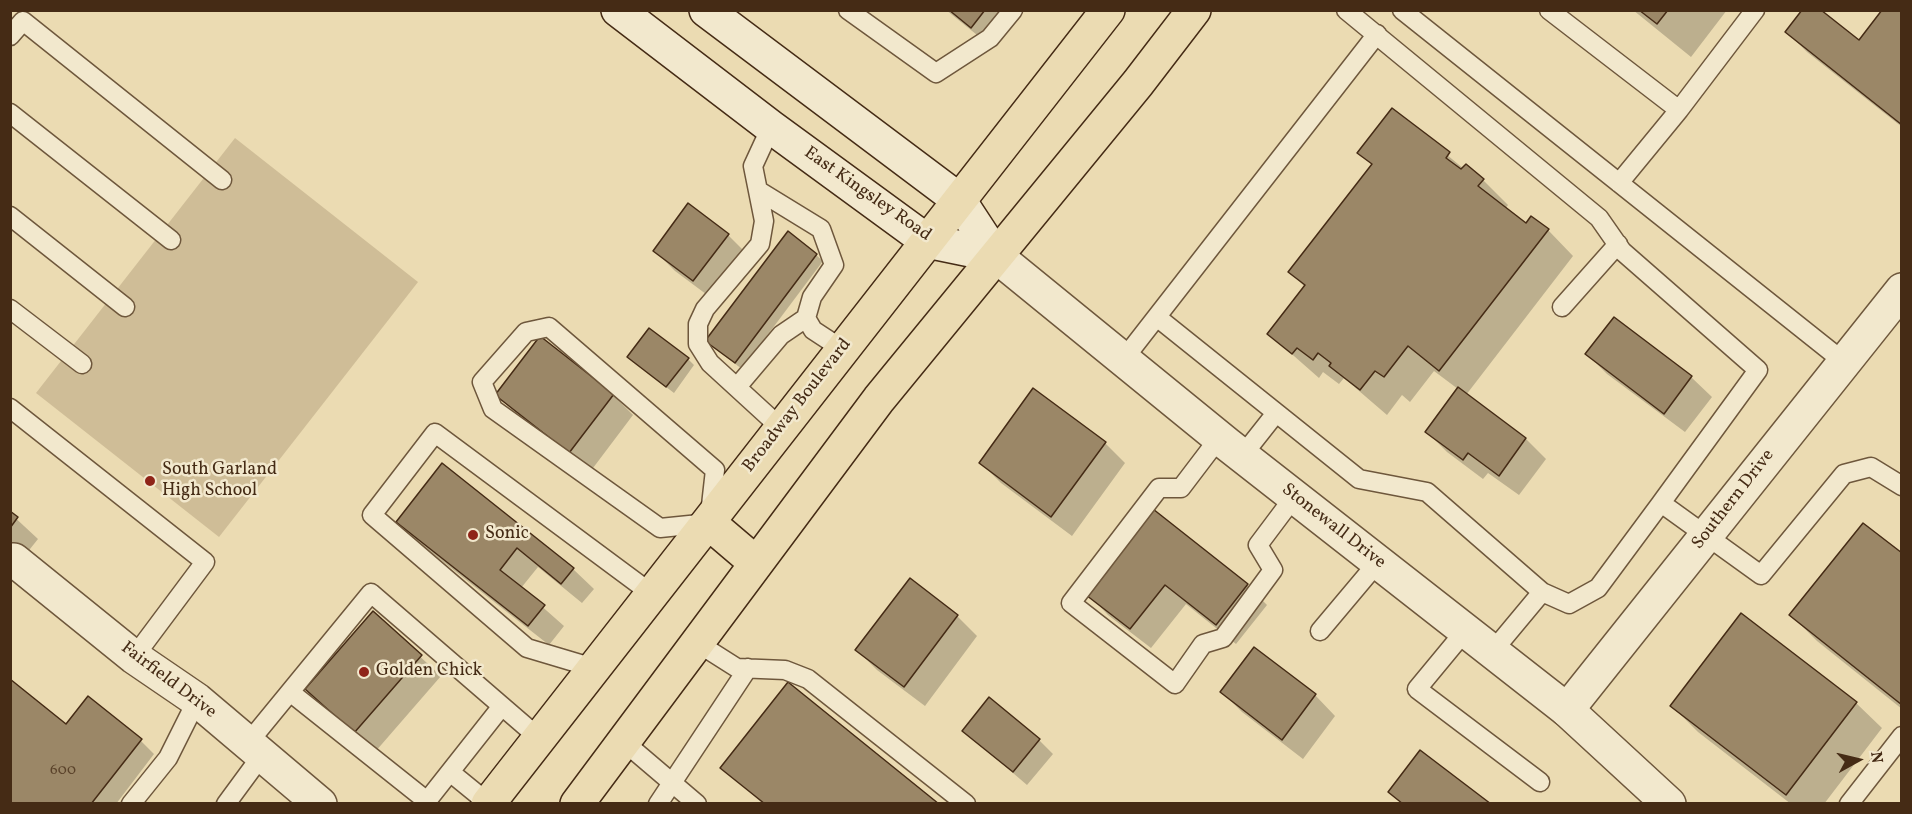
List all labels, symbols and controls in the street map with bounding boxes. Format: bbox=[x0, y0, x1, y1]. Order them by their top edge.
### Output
street label: East Kingsley Road bbox=[799, 143, 935, 247]
street label: Broadway Boulevard bbox=[739, 335, 857, 477]
street label: Southern Drive bbox=[1688, 446, 1780, 554]
place label: South Garland High School bbox=[162, 460, 277, 502]
marker: South Garland High School bbox=[143, 474, 157, 488]
street label: Stonewall Drive bbox=[1277, 480, 1389, 574]
place label: Sonic bbox=[485, 524, 529, 546]
marker: Sonic bbox=[466, 528, 480, 542]
street label: Fairfield Drive bbox=[116, 638, 220, 724]
place label: Golden Chick bbox=[376, 661, 482, 683]
marker: Golden Chick bbox=[357, 665, 371, 679]
north arrow bbox=[1828, 730, 1888, 790]
text: N bbox=[1864, 750, 1888, 765]
house number: 600 bbox=[50, 762, 76, 780]

